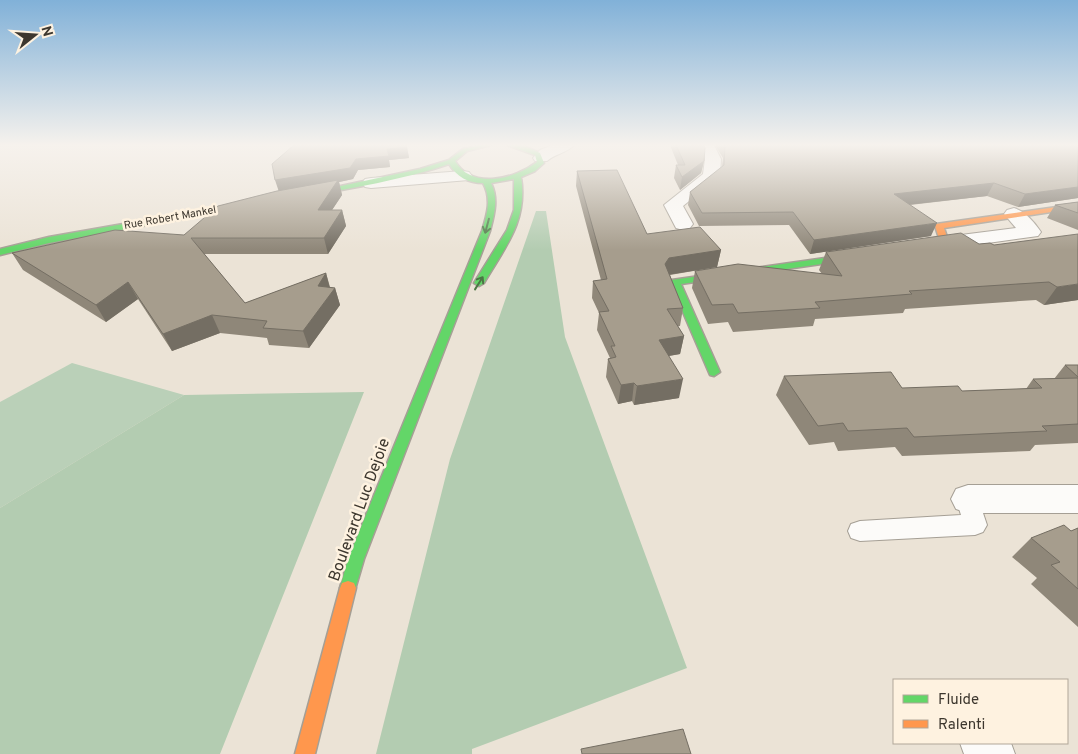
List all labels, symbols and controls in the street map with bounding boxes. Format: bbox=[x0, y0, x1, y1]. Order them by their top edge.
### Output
north arrow bbox=[10, 10, 60, 60]
text: N bbox=[36, 24, 56, 39]
street label: Rue Robert Mankel bbox=[123, 203, 217, 233]
one-way arrow bbox=[481, 217, 491, 233]
one-way arrow bbox=[474, 277, 484, 291]
street label: Boulevard Luc Dejoie bbox=[325, 436, 395, 584]
legend bbox=[893, 679, 1068, 744]
text: Fluide bbox=[938, 691, 979, 710]
text: Ralenti bbox=[938, 716, 985, 735]

